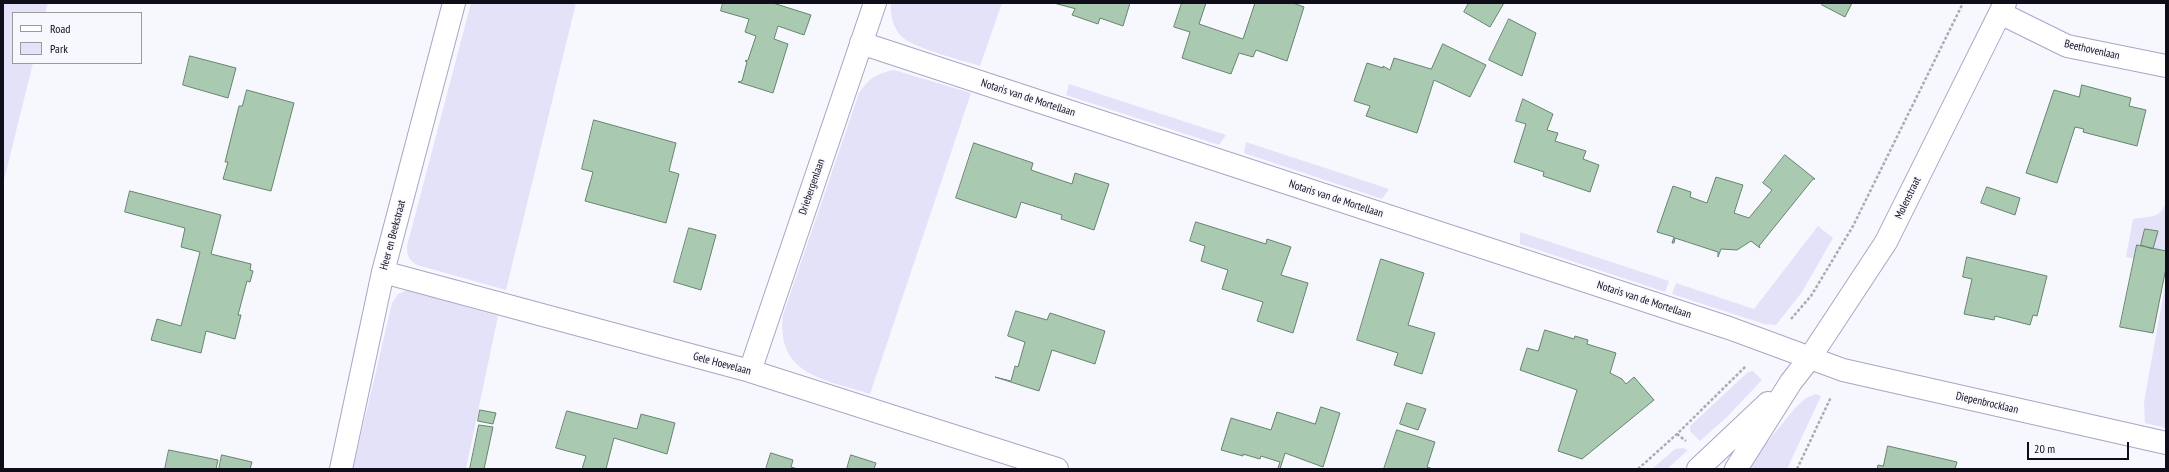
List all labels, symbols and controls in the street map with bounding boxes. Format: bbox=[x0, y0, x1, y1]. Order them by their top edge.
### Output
legend bbox=[12, 12, 142, 64]
text: Road bbox=[50, 21, 70, 36]
street label: Beethovenlaan bbox=[2063, 37, 2121, 63]
text: Park bbox=[50, 41, 68, 56]
street label: Notaris van de Mortellaan bbox=[979, 77, 1077, 119]
street label: Driebergenlaan bbox=[796, 157, 828, 217]
street label: Molenstraat bbox=[1892, 175, 1924, 221]
street label: Notaris van de Mortellaan bbox=[1287, 178, 1385, 220]
street label: Heer en Beekstraat bbox=[377, 199, 409, 271]
street label: Notaris van de Mortellaan bbox=[1595, 279, 1693, 321]
street label: Gele Hoevelaan bbox=[692, 350, 752, 378]
street label: Diepenbrocklaan bbox=[1954, 389, 2020, 417]
scale bar bbox=[2029, 434, 2131, 460]
text: 20 m bbox=[2034, 441, 2055, 456]

